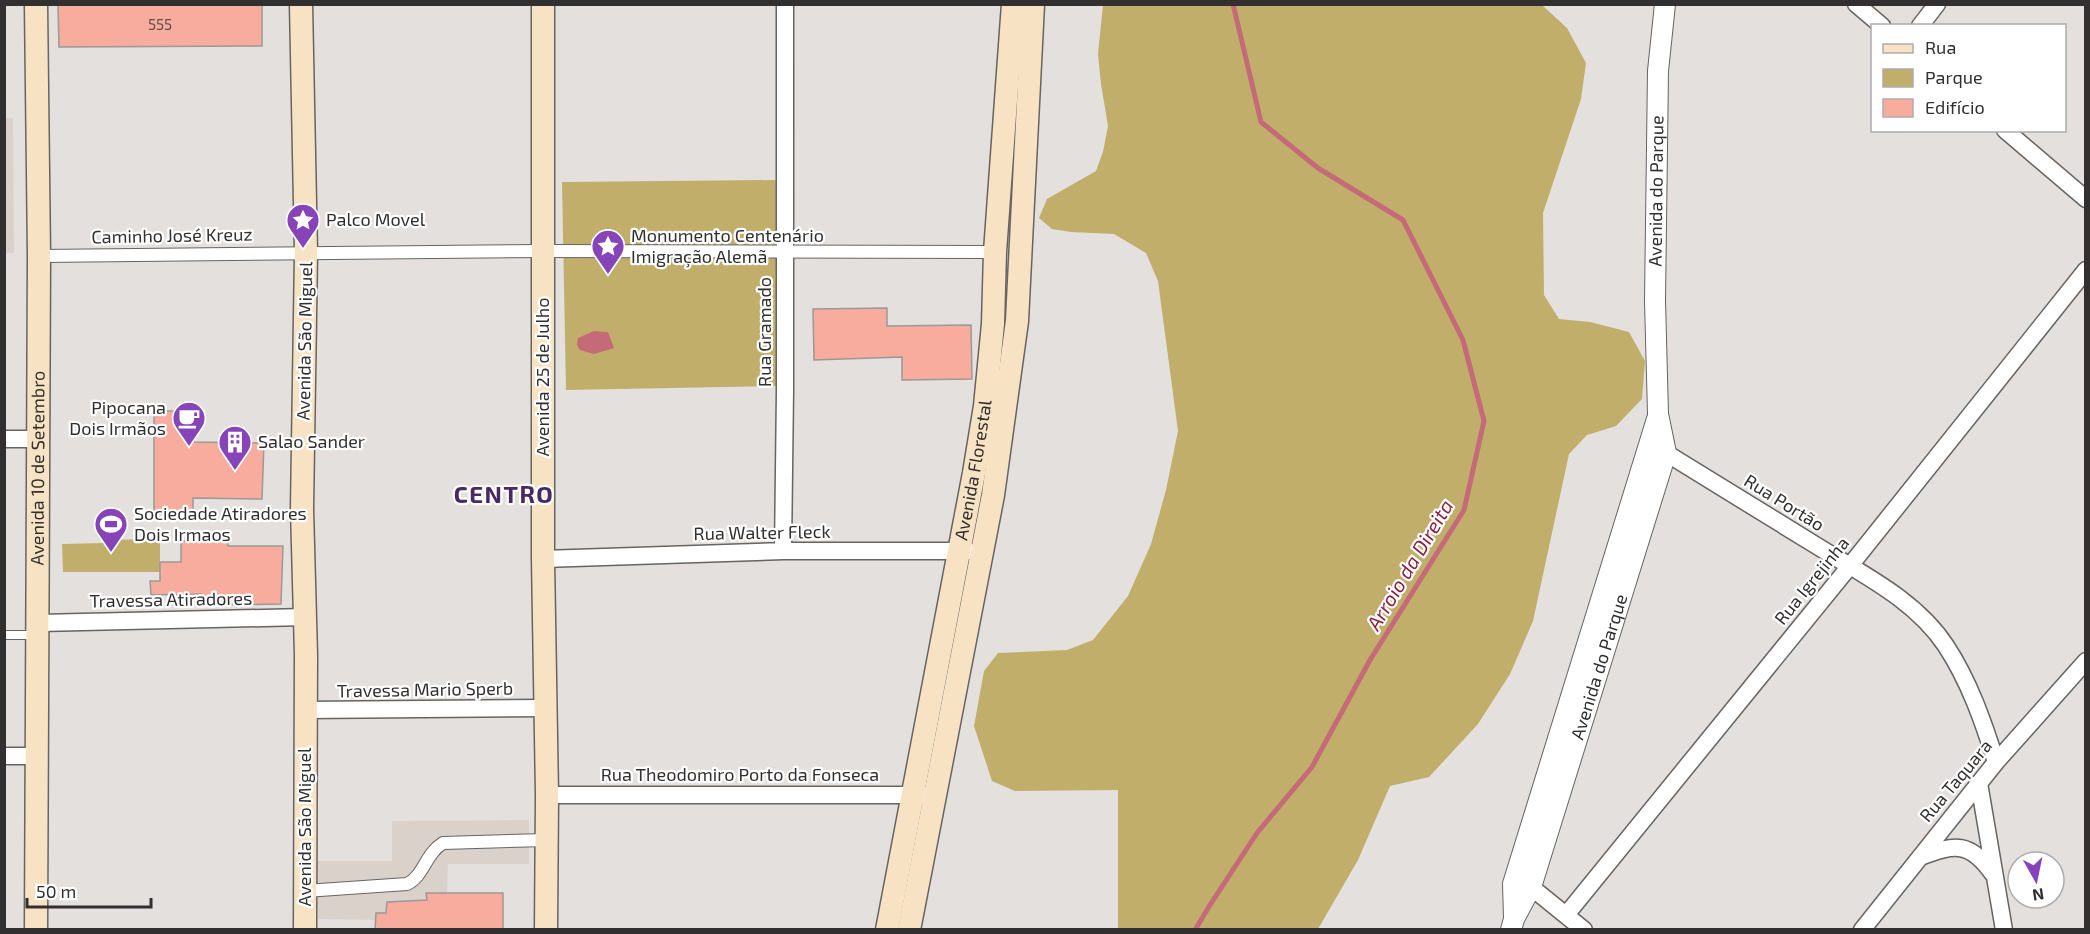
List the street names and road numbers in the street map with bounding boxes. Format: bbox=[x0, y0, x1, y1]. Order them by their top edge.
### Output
street label: Avenida do Parque bbox=[1643, 115, 1667, 267]
street label: Caminho José Kreuz bbox=[91, 223, 253, 247]
street label: Avenida São Miguel bbox=[292, 261, 316, 421]
street label: Rua Gramado bbox=[753, 277, 775, 387]
street label: Avenida 25 de Julho bbox=[531, 298, 553, 456]
street label: Avenida 10 de Setembro bbox=[26, 371, 48, 565]
street label: Avenida Florestal bbox=[949, 398, 996, 542]
street label: Rua Portão bbox=[1740, 469, 1829, 535]
street label: Rua Walter Fleck bbox=[693, 520, 831, 544]
street label: Rua Igrejinha bbox=[1769, 532, 1853, 629]
street label: Travessa Atiradores bbox=[90, 587, 252, 611]
street label: Avenida do Parque bbox=[1565, 591, 1631, 742]
street label: Travessa Mario Sperb bbox=[337, 676, 513, 702]
street label: Rua Taquara bbox=[1914, 735, 1996, 826]
street label: Avenida São Miguel bbox=[293, 747, 315, 906]
street label: Rua Theodomiro Porto da Fonseca bbox=[601, 763, 879, 785]

